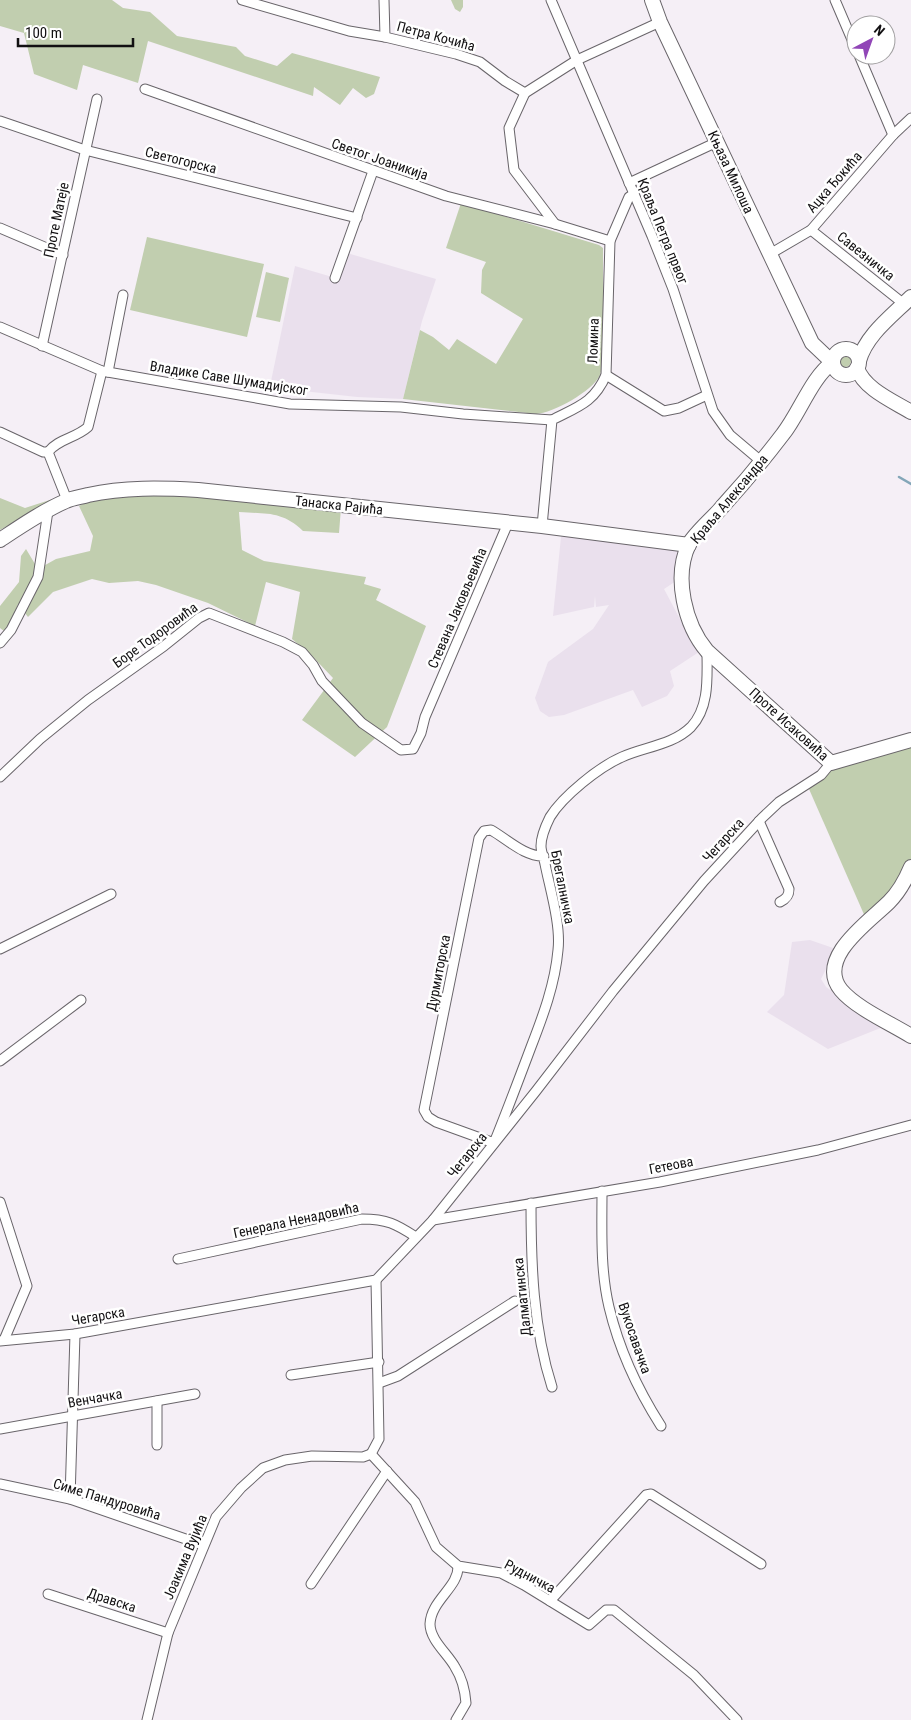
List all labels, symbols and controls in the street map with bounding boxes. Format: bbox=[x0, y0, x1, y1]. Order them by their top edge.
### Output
scale bar bbox=[18, 15, 132, 47]
north arrow bbox=[846, 15, 896, 65]
street label: Петра Кочића bbox=[395, 18, 477, 54]
text: N bbox=[871, 21, 888, 39]
text: 100 m bbox=[25, 24, 62, 42]
street label: Књаза Милоша bbox=[705, 128, 757, 216]
street label: Светог Јоаникија bbox=[330, 135, 430, 183]
street label: Светогорска bbox=[144, 143, 218, 177]
street label: Ацка Ђокића bbox=[803, 148, 865, 216]
street label: Краља Петра првог bbox=[634, 176, 692, 286]
street label: Проте Матеје bbox=[40, 181, 72, 259]
street label: Савезничка bbox=[834, 228, 898, 284]
street label: Ломина bbox=[584, 318, 602, 364]
street label: Владике Саве Шумадијског bbox=[149, 358, 309, 398]
street label: Краља Александра bbox=[687, 451, 771, 547]
street label: Танаска Рајића bbox=[294, 492, 384, 518]
street label: Стевана Јаковљевића bbox=[424, 545, 490, 671]
street label: Боре Тодоровића bbox=[110, 599, 200, 671]
street label: Проте Исаковића bbox=[746, 684, 832, 764]
street label: Чегарска bbox=[699, 815, 747, 865]
street label: Брегалничка bbox=[548, 849, 578, 925]
street label: Дурмиторска bbox=[423, 933, 453, 1013]
street label: Чегарска bbox=[444, 1129, 490, 1181]
street label: Гетеова bbox=[647, 1153, 695, 1177]
street label: Генерала Ненадовића bbox=[232, 1199, 360, 1241]
street label: Далматинска bbox=[510, 1257, 534, 1337]
street label: Вукосавачка bbox=[615, 1300, 655, 1376]
street label: Чегарска bbox=[70, 1303, 126, 1329]
street label: Венчачка bbox=[67, 1385, 123, 1411]
street label: Симе Пандуровића bbox=[51, 1475, 163, 1523]
street label: Јоакима Вујића bbox=[160, 1512, 210, 1602]
street label: Рудничка bbox=[502, 1556, 558, 1596]
street label: Дравска bbox=[86, 1585, 138, 1615]

